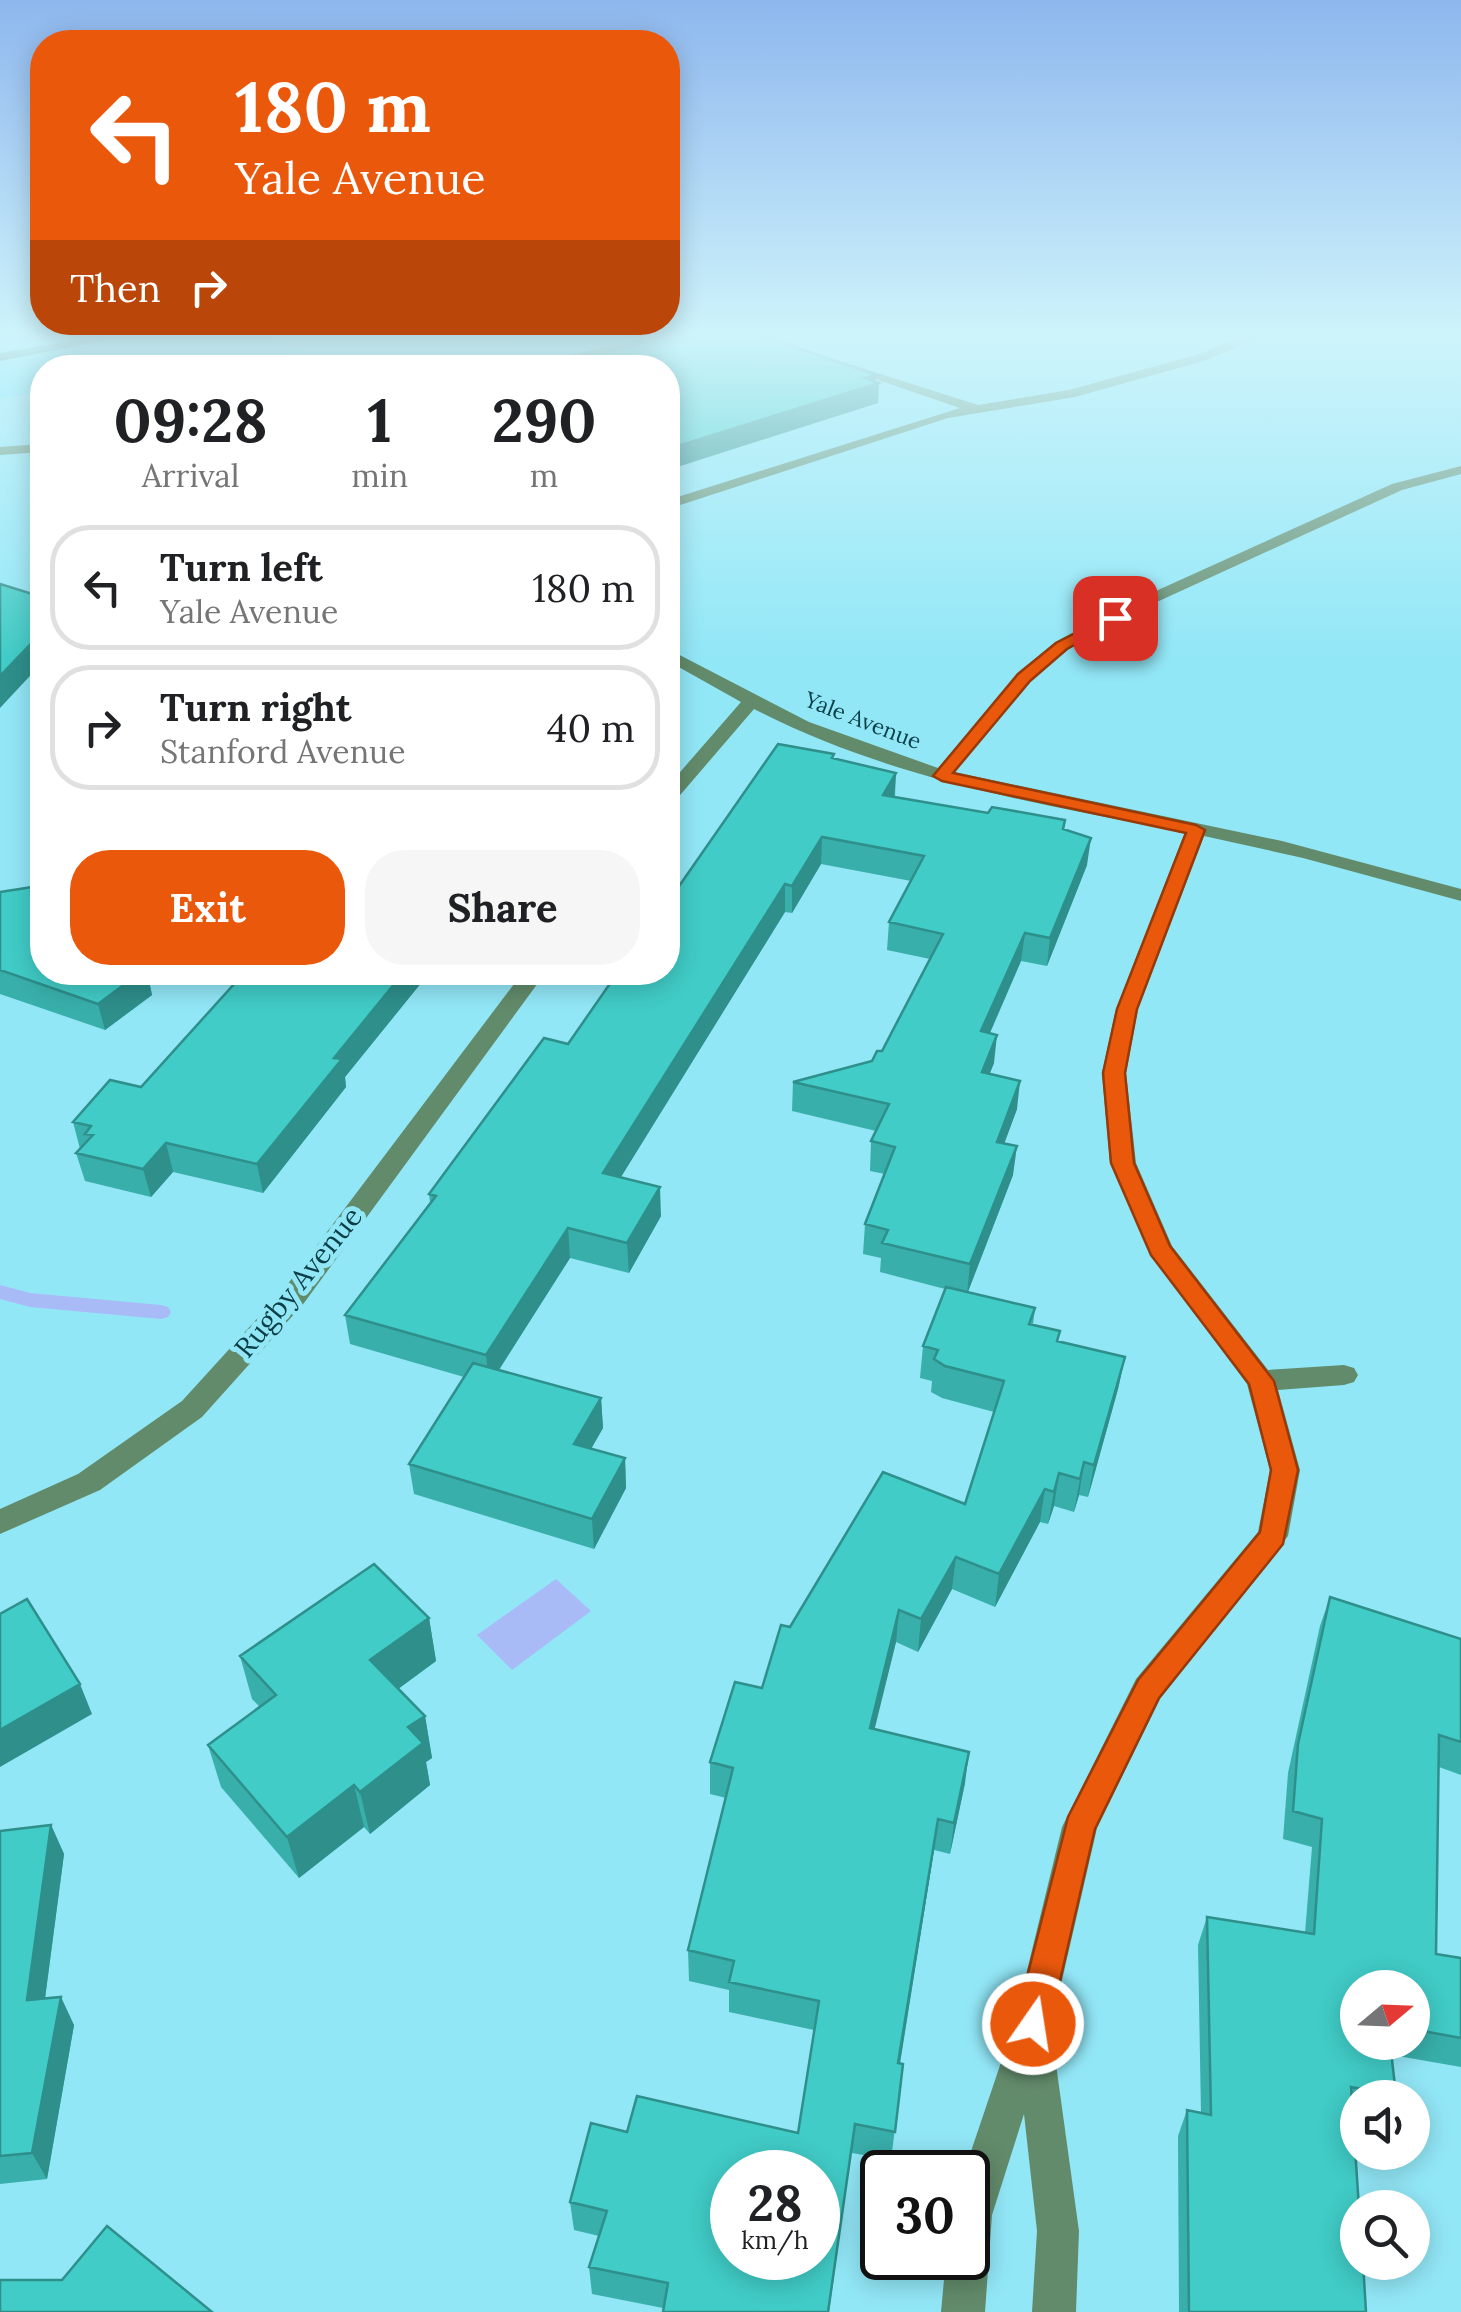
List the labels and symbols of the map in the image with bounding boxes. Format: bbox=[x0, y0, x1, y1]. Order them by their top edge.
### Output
pin bbox=[1073, 576, 1158, 661]
street label: Yale Avenue bbox=[800, 685, 925, 755]
street label: Rugby Avenue bbox=[226, 1199, 370, 1365]
north arrow bbox=[1340, 1970, 1430, 2060]
position arrow bbox=[981, 1972, 1085, 2076]
speed limit sign: 30 bbox=[860, 2150, 990, 2280]

